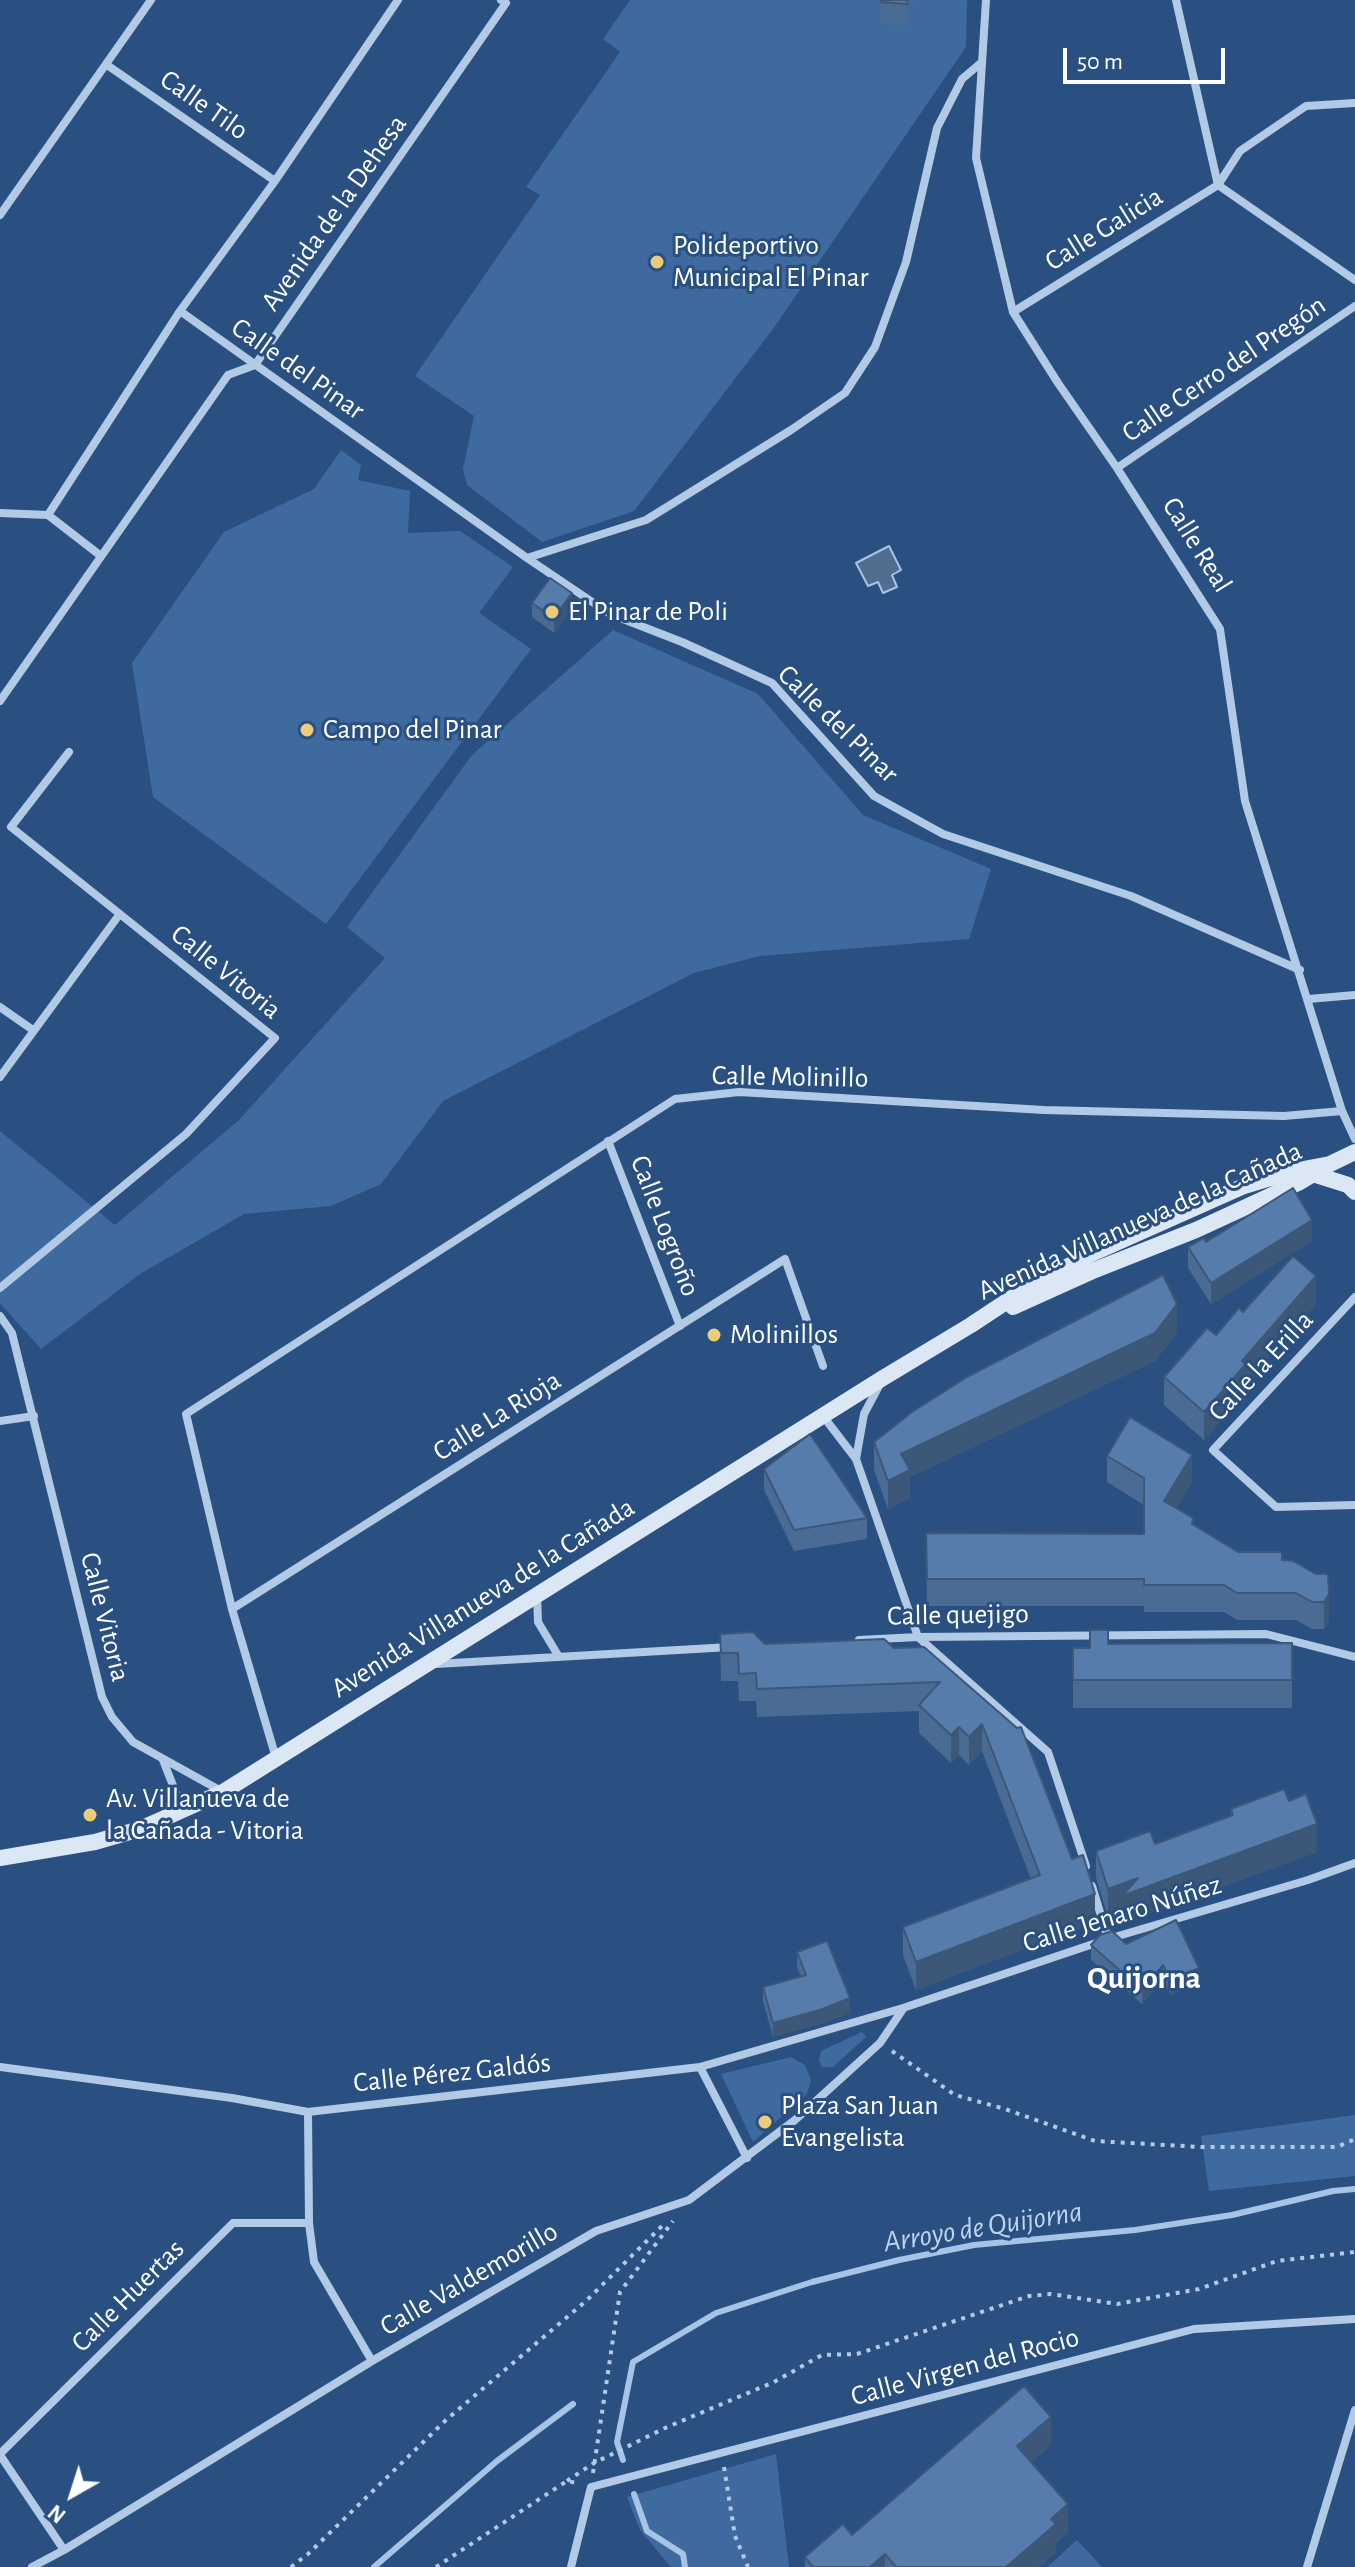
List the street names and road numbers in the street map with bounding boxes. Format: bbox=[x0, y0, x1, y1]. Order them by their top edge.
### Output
street label: Calle Tilo bbox=[153, 63, 255, 147]
street label: Avenida de la Dehesa bbox=[254, 109, 414, 317]
street label: Calle Galicia bbox=[1039, 180, 1169, 278]
street label: Calle Cerro del Pregón bbox=[1116, 288, 1332, 450]
street label: Calle del Pinar bbox=[225, 311, 371, 427]
street label: Calle Real bbox=[1155, 491, 1239, 599]
street label: Calle del Pinar bbox=[770, 658, 906, 790]
street label: Calle Vitoria bbox=[164, 917, 288, 1027]
street label: Calle Molinillo bbox=[711, 1059, 869, 1095]
street label: Avenida Villanueva de la Cañada bbox=[973, 1134, 1307, 1308]
street label: Calle Logroño bbox=[623, 1151, 707, 1301]
street label: Calle la Erilla bbox=[1201, 1304, 1321, 1428]
street label: Calle La Rioja bbox=[427, 1363, 567, 1469]
street label: Avenida Villanueva de la Cañada bbox=[325, 1491, 641, 1705]
street label: Calle Vitoria bbox=[73, 1549, 137, 1685]
street label: Calle quejigo bbox=[887, 1597, 1029, 1633]
street label: Calle Jenaro Núñez bbox=[1019, 1868, 1225, 1960]
street label: Calle Pérez Galdós bbox=[352, 2046, 552, 2100]
street label: Calle Valdemorillo bbox=[374, 2215, 564, 2343]
street label: Calle Huertas bbox=[64, 2232, 192, 2360]
street label: Calle Virgen del Rocio bbox=[847, 2320, 1083, 2414]

